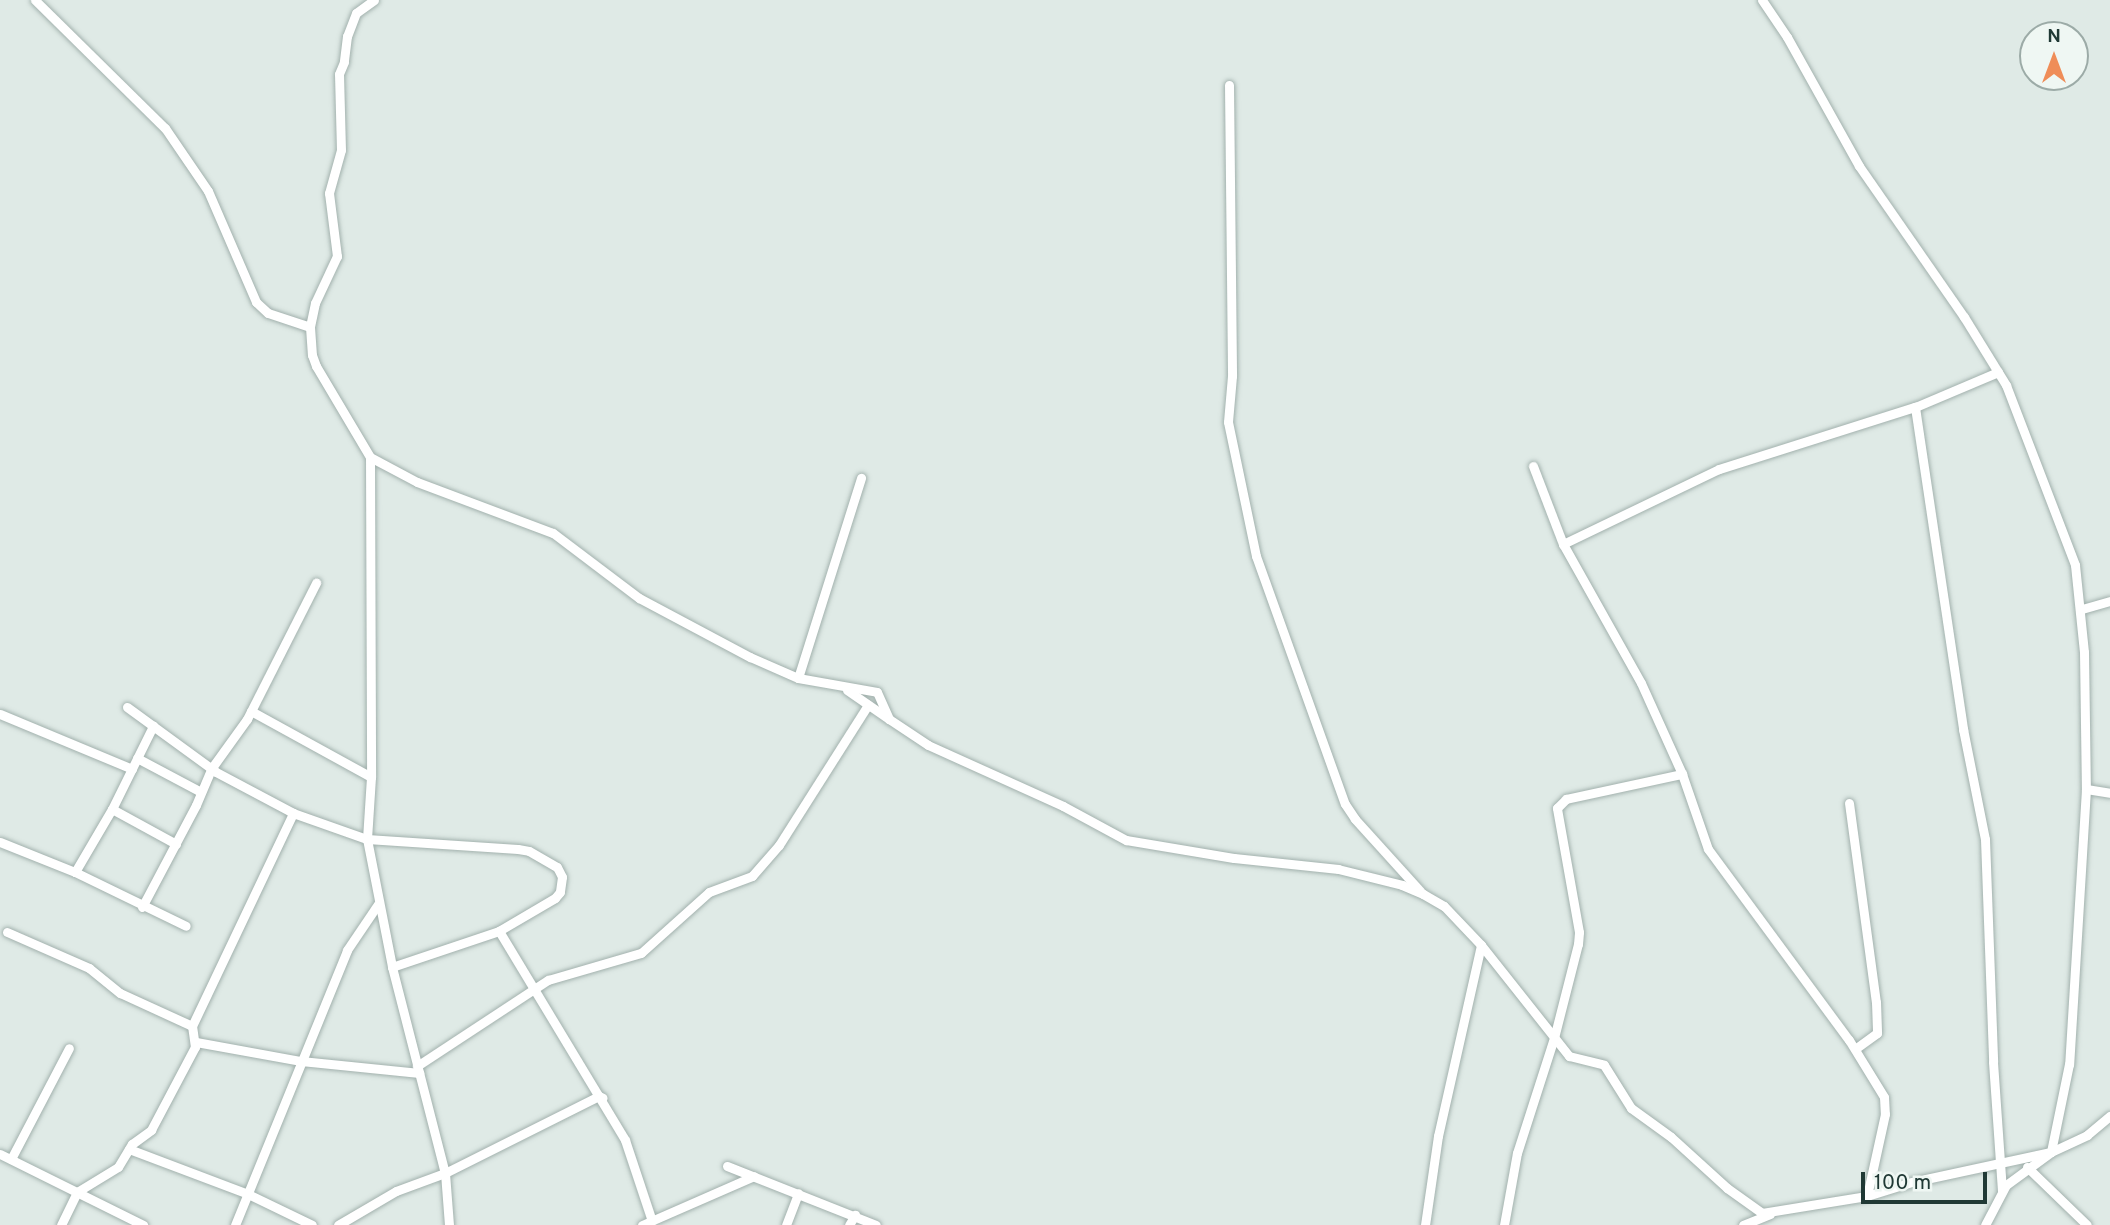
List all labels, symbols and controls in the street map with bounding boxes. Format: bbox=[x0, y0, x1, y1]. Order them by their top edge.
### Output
north arrow bbox=[2019, 21, 2089, 91]
text: N bbox=[2047, 25, 2061, 49]
scale bar bbox=[1865, 1158, 1991, 1202]
text: 100 m bbox=[1874, 1170, 1931, 1197]

